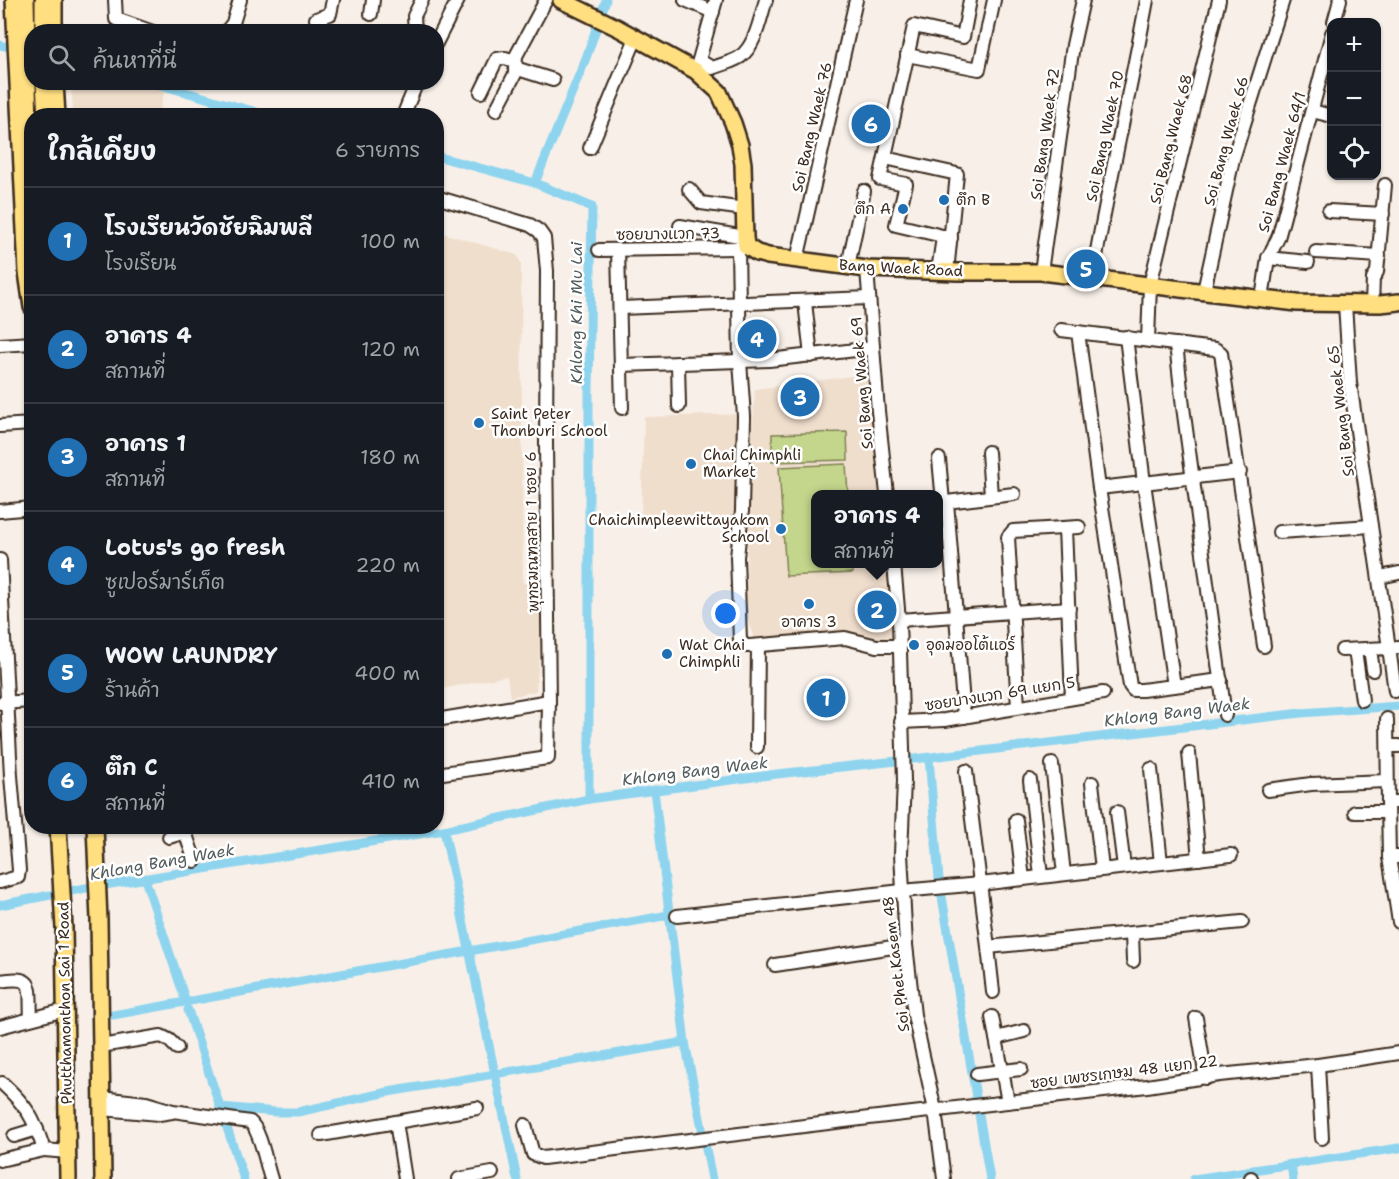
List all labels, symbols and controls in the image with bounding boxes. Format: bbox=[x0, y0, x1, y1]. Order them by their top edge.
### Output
map controls bbox=[1327, 18, 1381, 180]
button: + bbox=[1327, 18, 1381, 72]
search box bbox=[24, 24, 444, 90]
icon: search bbox=[45, 41, 78, 74]
text: ค้นหาที่นี่ bbox=[93, 46, 177, 75]
street label: Soi Bang Waek 76 bbox=[787, 60, 837, 194]
street label: Soi Bang Waek 72 bbox=[1026, 67, 1064, 201]
street label: Soi Bang Waek 70 bbox=[1081, 69, 1129, 203]
street label: Soi Bang Waek 68 bbox=[1145, 72, 1197, 206]
button: − bbox=[1327, 72, 1381, 126]
street label: Soi Bang Waek 66 bbox=[1199, 74, 1253, 208]
street label: Soi Bang Waek 64/1 bbox=[1254, 90, 1310, 234]
pin: 6 bbox=[852, 102, 890, 146]
button: locate bbox=[1327, 126, 1381, 180]
text: ใกล้เคียง bbox=[48, 133, 156, 168]
text: 6 รายการ bbox=[335, 137, 420, 163]
place label: ตึก B bbox=[956, 190, 990, 210]
marker: ตึก B bbox=[937, 193, 951, 207]
place label: ตึก A bbox=[855, 199, 891, 219]
marker: ตึก A bbox=[896, 202, 910, 216]
text: โรงเรียนวัดชัยฉิมพลี bbox=[105, 213, 312, 242]
street label: ซอยบางแวก 73 bbox=[616, 223, 720, 245]
text: 1 bbox=[63, 228, 72, 254]
text: 100 m bbox=[360, 228, 420, 254]
water label: Khlong Khi Mu Lai bbox=[566, 241, 587, 384]
pin: 5 bbox=[1066, 246, 1106, 292]
text: โรงเรียน bbox=[105, 250, 176, 276]
street label: Bang Waek Road bbox=[838, 255, 964, 281]
pin: 4 bbox=[738, 316, 777, 362]
street label: Soi Bang Waek 69 bbox=[846, 316, 878, 450]
text: อาคาร 4 bbox=[105, 321, 192, 350]
text: 2 bbox=[61, 336, 75, 362]
text: 120 m bbox=[361, 336, 420, 362]
street label: Soi Bang Waek 65 bbox=[1323, 344, 1359, 478]
text: สถานที่ bbox=[105, 358, 165, 384]
pin: 3 bbox=[780, 374, 820, 420]
place label: Saint Peter Thonburi School bbox=[491, 404, 608, 441]
marker: Saint Peter Thonburi School bbox=[472, 416, 486, 430]
text: อาคาร 1 bbox=[105, 429, 186, 458]
text: 3 bbox=[61, 444, 75, 470]
text: 180 m bbox=[360, 444, 420, 470]
place label: Chai Chimphli Market bbox=[703, 445, 801, 482]
street label: พุทธมณฑลสาย 1 ซอย 6 bbox=[521, 451, 544, 613]
marker: Chai Chimphli Market bbox=[684, 457, 698, 471]
text: สถานที่ bbox=[105, 466, 165, 492]
popup bbox=[811, 490, 943, 568]
text: อาคาร 4 bbox=[834, 501, 920, 530]
place label: Chaichimpleewittayakom School bbox=[588, 510, 769, 547]
marker: Chaichimpleewittayakom School bbox=[774, 522, 788, 536]
text: Lotus's go fresh bbox=[105, 533, 285, 562]
text: สถานที่ bbox=[834, 538, 894, 564]
text: 4 bbox=[61, 552, 75, 578]
text: 220 m bbox=[356, 552, 420, 578]
text: ซูเปอร์มาร์เก็ต bbox=[105, 569, 225, 595]
pin: 2 bbox=[858, 588, 896, 632]
marker: อาคาร 3 bbox=[802, 597, 816, 611]
your location bbox=[711, 599, 740, 628]
place label: อาคาร 3 bbox=[781, 612, 837, 632]
place label: Wat Chai Chimphli bbox=[679, 635, 745, 672]
place label: อุดมออโต้แอร์ bbox=[926, 635, 1016, 656]
marker: อุดมออโต้แอร์ bbox=[907, 638, 921, 652]
text: WOW LAUNDRY bbox=[105, 641, 278, 670]
marker: Wat Chai Chimphli bbox=[660, 647, 674, 661]
text: 5 bbox=[61, 660, 74, 686]
text: 400 m bbox=[354, 660, 420, 686]
street label: ซอยบางแวก 69 แยก 5 bbox=[923, 672, 1077, 716]
pin: 1 bbox=[806, 676, 846, 720]
text: ร้านค้า bbox=[105, 677, 160, 703]
water label: Khlong Bang Waek bbox=[1103, 693, 1251, 731]
water label: Khlong Bang Waek bbox=[621, 752, 769, 790]
text: ตึก C bbox=[105, 753, 158, 782]
text: 6 bbox=[61, 768, 75, 794]
text: 410 m bbox=[361, 768, 420, 794]
text: สถานที่ bbox=[105, 790, 165, 816]
water label: Khlong Bang Waek bbox=[88, 839, 236, 885]
street label: Soi Phet Kasem 48 bbox=[878, 895, 914, 1033]
street label: Phutthamonthon Sai 1 Road bbox=[53, 901, 77, 1105]
street label: ซอย เพชรเกษม 48 แยก 22 bbox=[1029, 1051, 1219, 1093]

